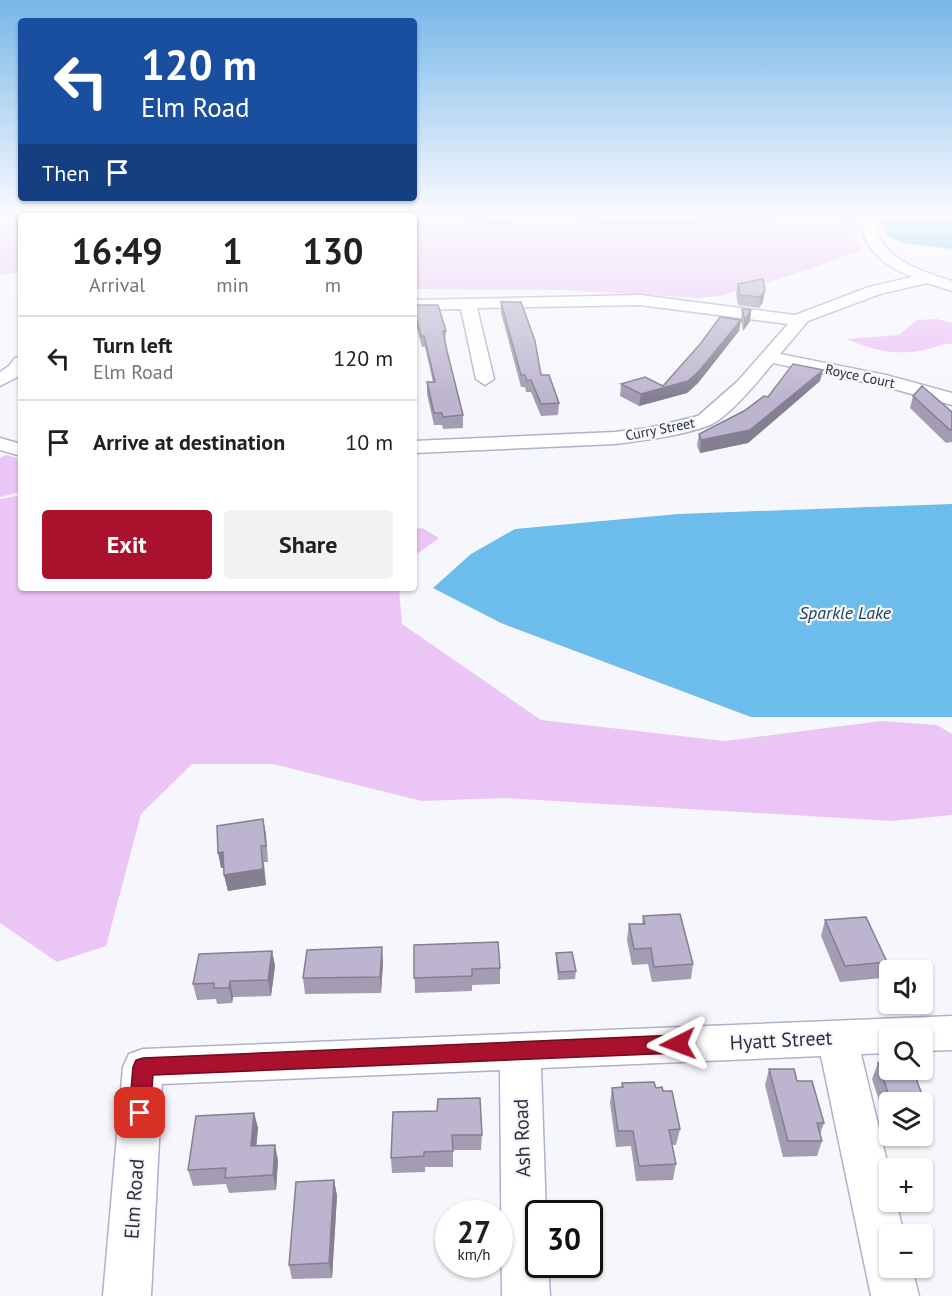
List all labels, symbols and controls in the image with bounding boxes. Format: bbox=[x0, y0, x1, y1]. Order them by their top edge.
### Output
text: 120 m bbox=[141, 37, 257, 92]
icon: left bbox=[42, 42, 120, 120]
text: Elm Road bbox=[141, 90, 250, 124]
icon: arrive bbox=[101, 156, 134, 189]
text: Then bbox=[42, 159, 89, 187]
text: 16:49 bbox=[71, 227, 163, 274]
text: 1 bbox=[222, 227, 243, 274]
text: 130 bbox=[302, 227, 364, 274]
text: Arrival bbox=[89, 272, 145, 298]
text: min bbox=[216, 272, 249, 298]
text: m bbox=[325, 272, 341, 298]
text: Turn left bbox=[93, 331, 173, 359]
icon: left bbox=[42, 342, 75, 375]
text: 120 m bbox=[333, 344, 393, 372]
text: Elm Road bbox=[93, 359, 173, 385]
street label: Royce Court bbox=[824, 360, 897, 392]
street label: Curry Street bbox=[624, 413, 696, 445]
icon: arrive bbox=[42, 426, 75, 459]
text: Arrive at destination bbox=[93, 428, 285, 456]
text: 10 m bbox=[345, 428, 393, 456]
button: Exit bbox=[42, 510, 212, 579]
button: Share bbox=[224, 510, 393, 579]
water label: Sparkle Lake bbox=[799, 601, 892, 624]
map controls bbox=[879, 960, 933, 1278]
button: sound bbox=[879, 960, 933, 1014]
position arrow bbox=[646, 1012, 710, 1076]
street label: Hyatt Street bbox=[729, 1024, 833, 1056]
button: search bbox=[879, 1026, 933, 1080]
pin bbox=[114, 1087, 165, 1138]
button: layers bbox=[879, 1092, 933, 1146]
icon: arrive bbox=[123, 1096, 156, 1129]
street label: Ash Road bbox=[508, 1098, 536, 1178]
street label: Elm Road bbox=[118, 1158, 150, 1240]
button: + bbox=[879, 1158, 933, 1212]
speed limit sign: 30 bbox=[525, 1200, 603, 1278]
text: 27 bbox=[457, 1212, 491, 1251]
button: − bbox=[879, 1224, 933, 1278]
text: km/h bbox=[458, 1245, 490, 1264]

